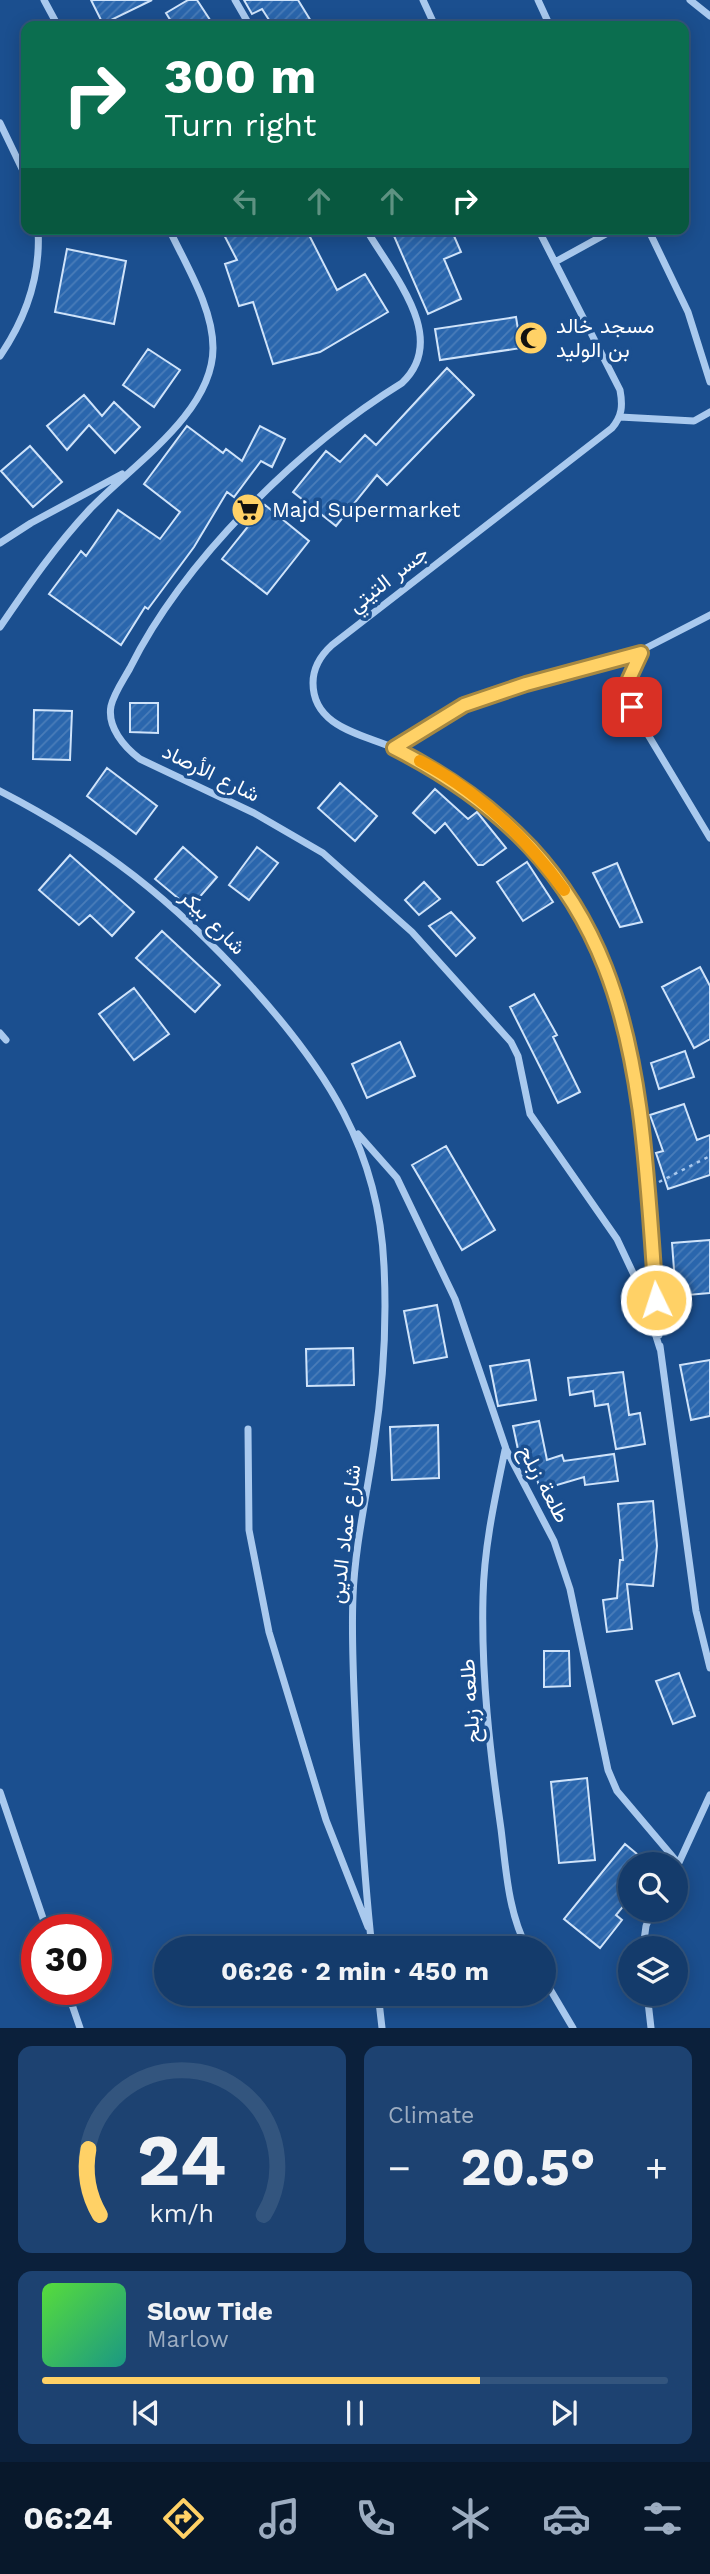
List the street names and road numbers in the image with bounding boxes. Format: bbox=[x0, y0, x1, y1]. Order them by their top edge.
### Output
street label: جسر التيتي bbox=[343, 540, 436, 621]
street label: شارع الأرصاد bbox=[158, 738, 264, 809]
street label: شارع بيكر bbox=[173, 883, 251, 961]
street label: طلعة زبلح bbox=[512, 1441, 575, 1528]
street label: شارع عماد الدين bbox=[324, 1463, 367, 1605]
street label: طلعه زبلح bbox=[454, 1658, 487, 1744]

